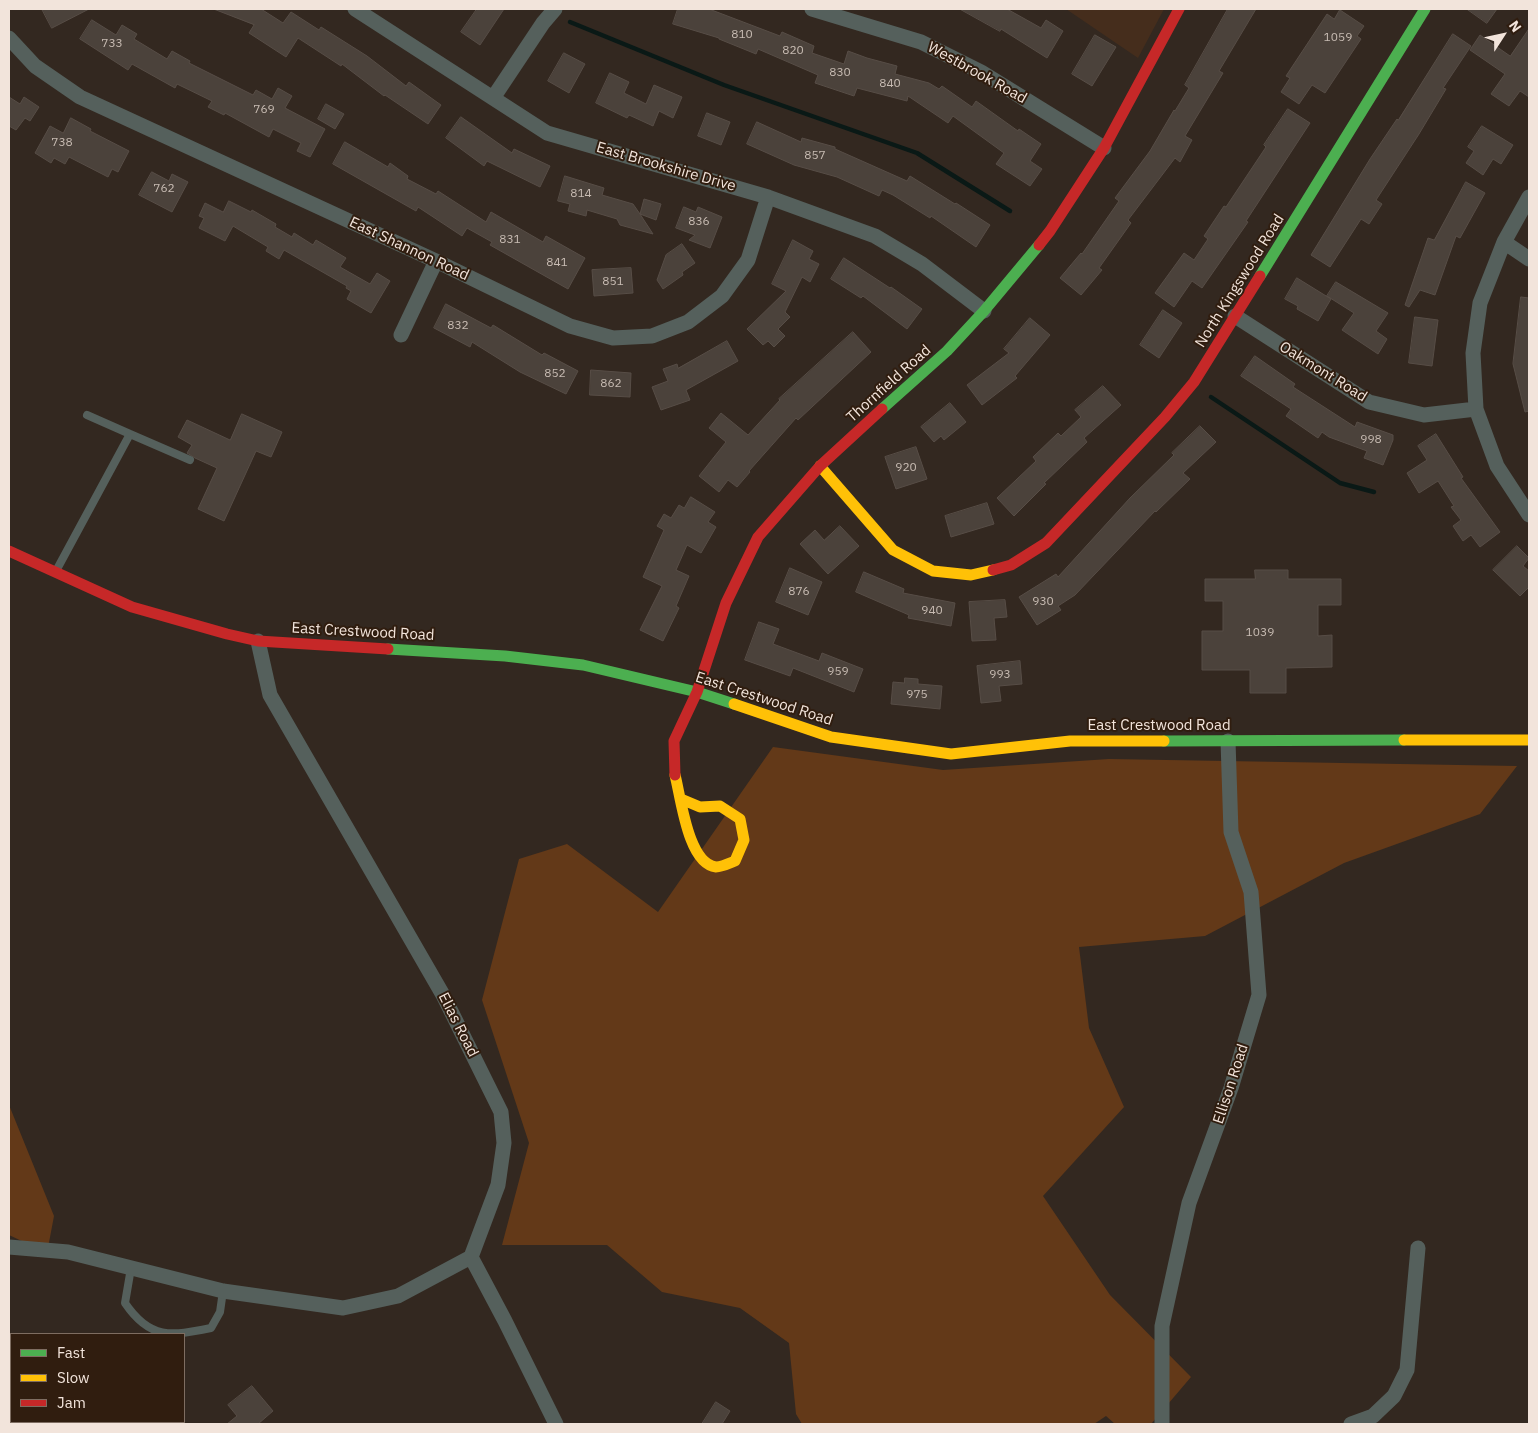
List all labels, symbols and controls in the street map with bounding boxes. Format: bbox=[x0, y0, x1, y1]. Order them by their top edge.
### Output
north arrow bbox=[1478, 10, 1528, 60]
text: N bbox=[1505, 17, 1526, 36]
house number: 810 bbox=[731, 28, 753, 42]
house number: 1059 bbox=[1324, 31, 1352, 45]
house number: 733 bbox=[101, 37, 123, 51]
street label: Westbrook Road bbox=[924, 38, 1030, 108]
house number: 820 bbox=[782, 44, 804, 58]
house number: 830 bbox=[829, 66, 851, 80]
house number: 840 bbox=[879, 77, 901, 91]
house number: 769 bbox=[253, 103, 275, 117]
house number: 738 bbox=[51, 136, 73, 150]
street label: East Brookshire Drive bbox=[594, 138, 738, 196]
house number: 857 bbox=[804, 149, 826, 163]
house number: 762 bbox=[153, 182, 175, 196]
house number: 814 bbox=[570, 187, 592, 201]
street label: North Kingswood Road bbox=[1192, 211, 1288, 351]
street label: East Shannon Road bbox=[346, 213, 472, 285]
house number: 836 bbox=[688, 215, 710, 229]
house number: 831 bbox=[499, 233, 521, 247]
house number: 841 bbox=[546, 256, 568, 270]
house number: 851 bbox=[602, 275, 624, 289]
house number: 832 bbox=[447, 319, 469, 333]
street label: Oakmont Road bbox=[1276, 338, 1370, 406]
street label: Thornfield Road bbox=[843, 341, 935, 427]
house number: 852 bbox=[544, 367, 566, 381]
house number: 862 bbox=[600, 377, 622, 391]
house number: 998 bbox=[1360, 433, 1382, 447]
house number: 920 bbox=[895, 461, 917, 475]
house number: 876 bbox=[788, 585, 810, 599]
house number: 930 bbox=[1032, 595, 1054, 609]
house number: 940 bbox=[921, 604, 943, 618]
street label: East Crestwood Road bbox=[291, 619, 435, 645]
house number: 1039 bbox=[1246, 626, 1274, 640]
house number: 959 bbox=[827, 665, 849, 679]
street label: East Crestwood Road bbox=[693, 668, 835, 730]
house number: 993 bbox=[989, 668, 1011, 682]
house number: 975 bbox=[906, 688, 928, 702]
street label: East Crestwood Road bbox=[1087, 717, 1231, 735]
street label: Elias Road bbox=[434, 990, 482, 1060]
street label: Ellison Road bbox=[1210, 1042, 1252, 1126]
legend bbox=[10, 1333, 185, 1423]
text: Fast bbox=[57, 1343, 85, 1362]
text: Slow bbox=[57, 1368, 90, 1387]
text: Jam bbox=[57, 1393, 86, 1412]

